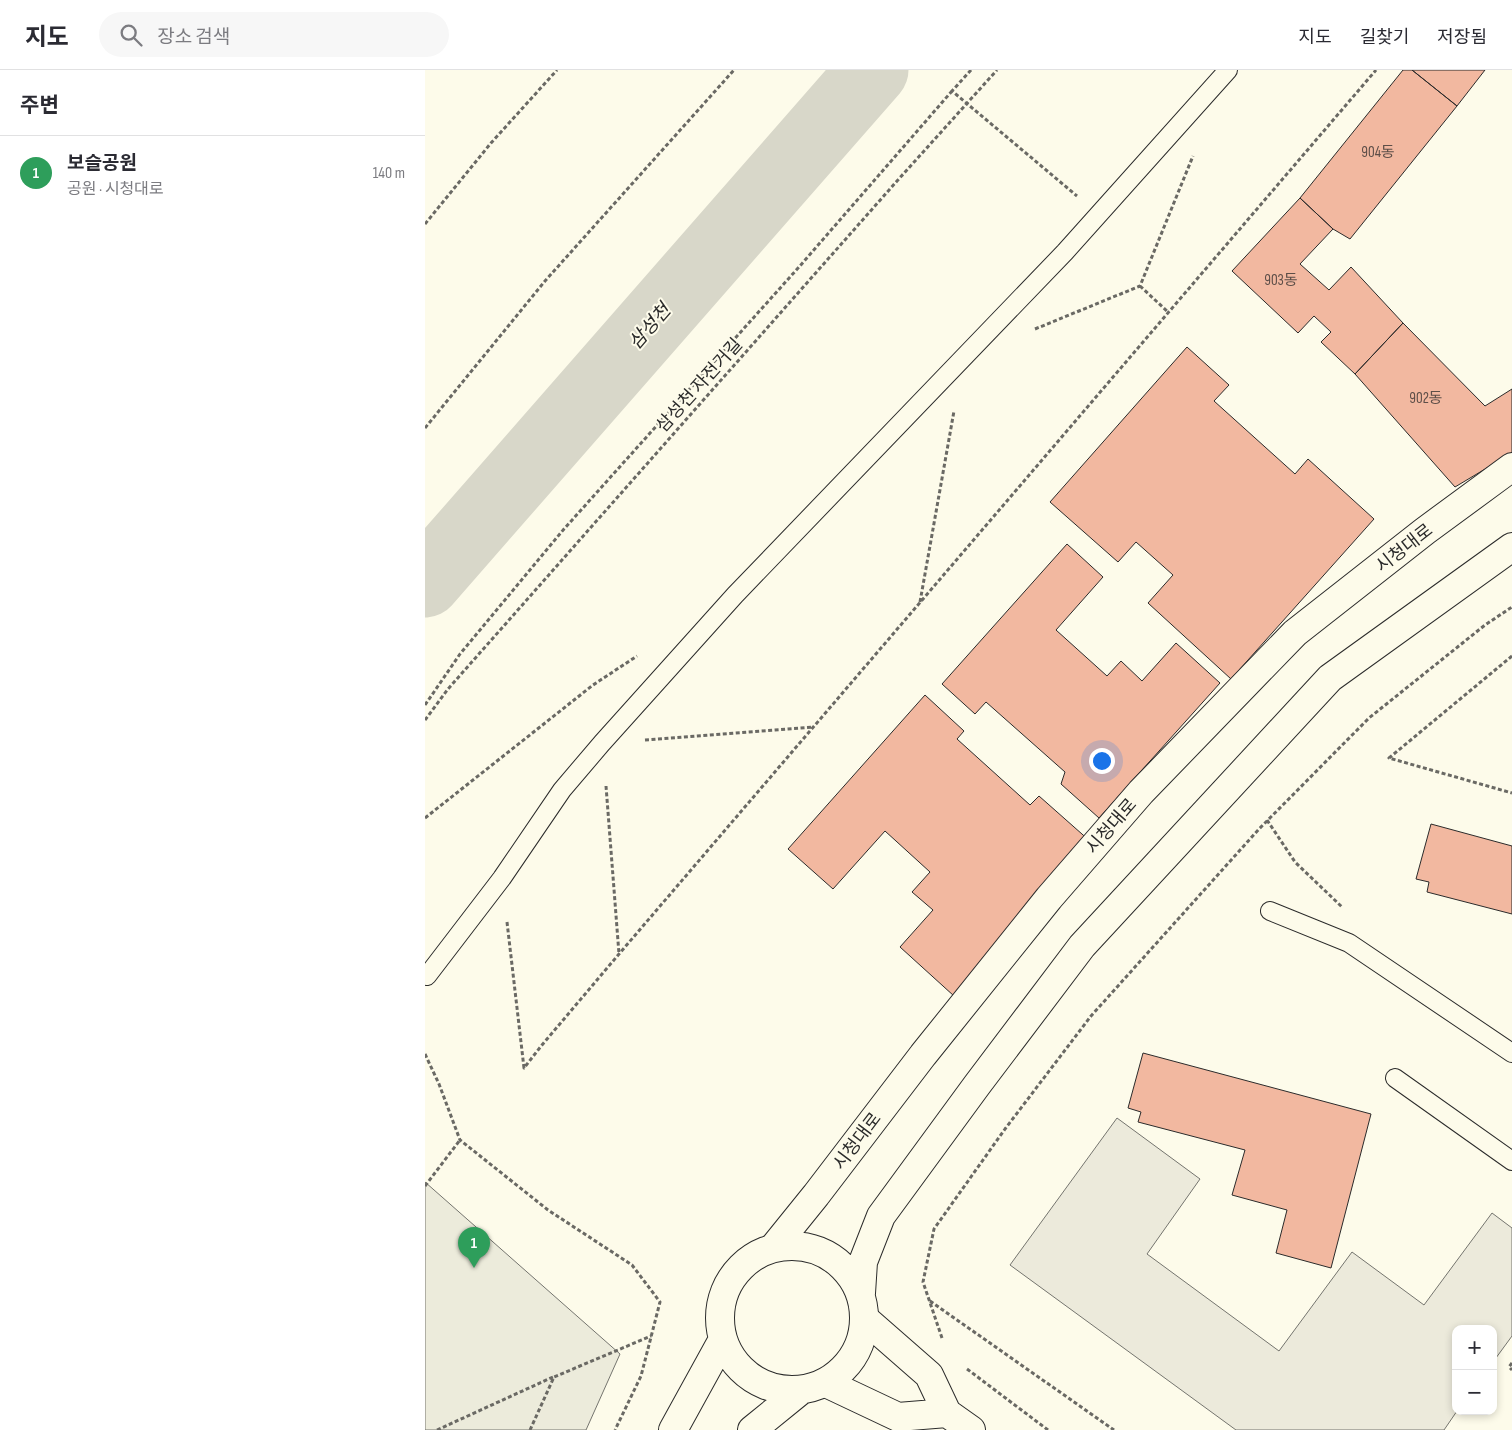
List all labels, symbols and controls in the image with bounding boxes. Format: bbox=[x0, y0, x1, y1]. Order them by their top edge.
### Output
search box bbox=[99, 12, 449, 57]
icon: search bbox=[117, 21, 145, 49]
text: 지도 bbox=[25, 23, 69, 52]
text: 장소 검색 bbox=[157, 26, 230, 49]
text: 지도 bbox=[1299, 27, 1332, 48]
text: 길찾기 bbox=[1360, 27, 1409, 48]
text: 저장됨 bbox=[1437, 27, 1487, 48]
text: 주변 bbox=[20, 93, 59, 118]
house number: 904동 bbox=[1361, 143, 1395, 162]
text: 보슬공원 bbox=[67, 152, 137, 175]
text: 1 bbox=[33, 164, 39, 183]
text: 140 m bbox=[373, 164, 405, 183]
text: 공원 · 시청대로 bbox=[67, 180, 164, 199]
house number: 903동 bbox=[1264, 271, 1298, 290]
water label: 삼성천 bbox=[624, 299, 677, 354]
street label: 삼성천 자전거길 bbox=[652, 334, 747, 436]
house number: 902동 bbox=[1409, 389, 1443, 408]
street label: 시청대로 bbox=[1372, 520, 1437, 577]
your location bbox=[1089, 748, 1115, 774]
street label: 시청대로 bbox=[1082, 794, 1141, 858]
street label: 시청대로 bbox=[829, 1109, 886, 1174]
pin: 1 bbox=[458, 1227, 490, 1268]
map controls bbox=[1452, 1325, 1497, 1415]
button: + bbox=[1452, 1325, 1497, 1370]
button: − bbox=[1452, 1370, 1497, 1415]

